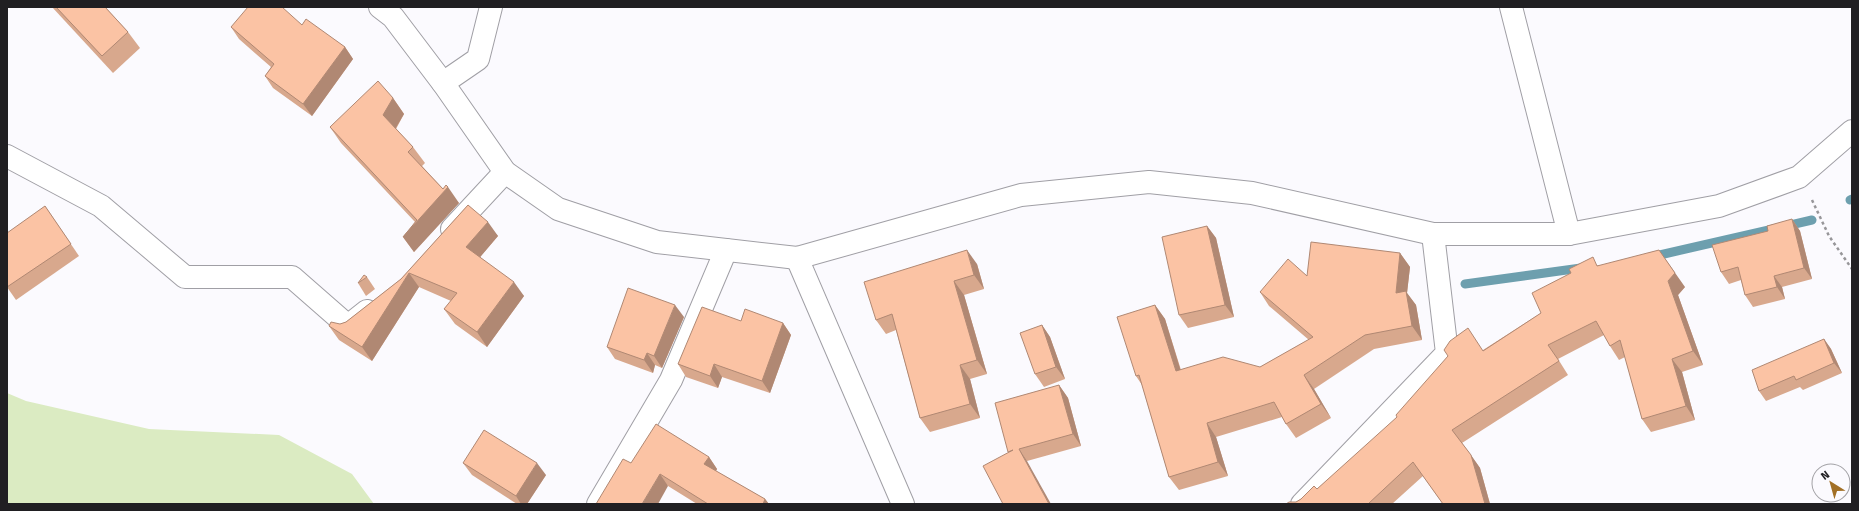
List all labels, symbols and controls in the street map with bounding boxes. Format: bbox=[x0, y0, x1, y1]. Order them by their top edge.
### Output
north arrow bbox=[1811, 463, 1851, 503]
text: N bbox=[1818, 468, 1832, 483]

